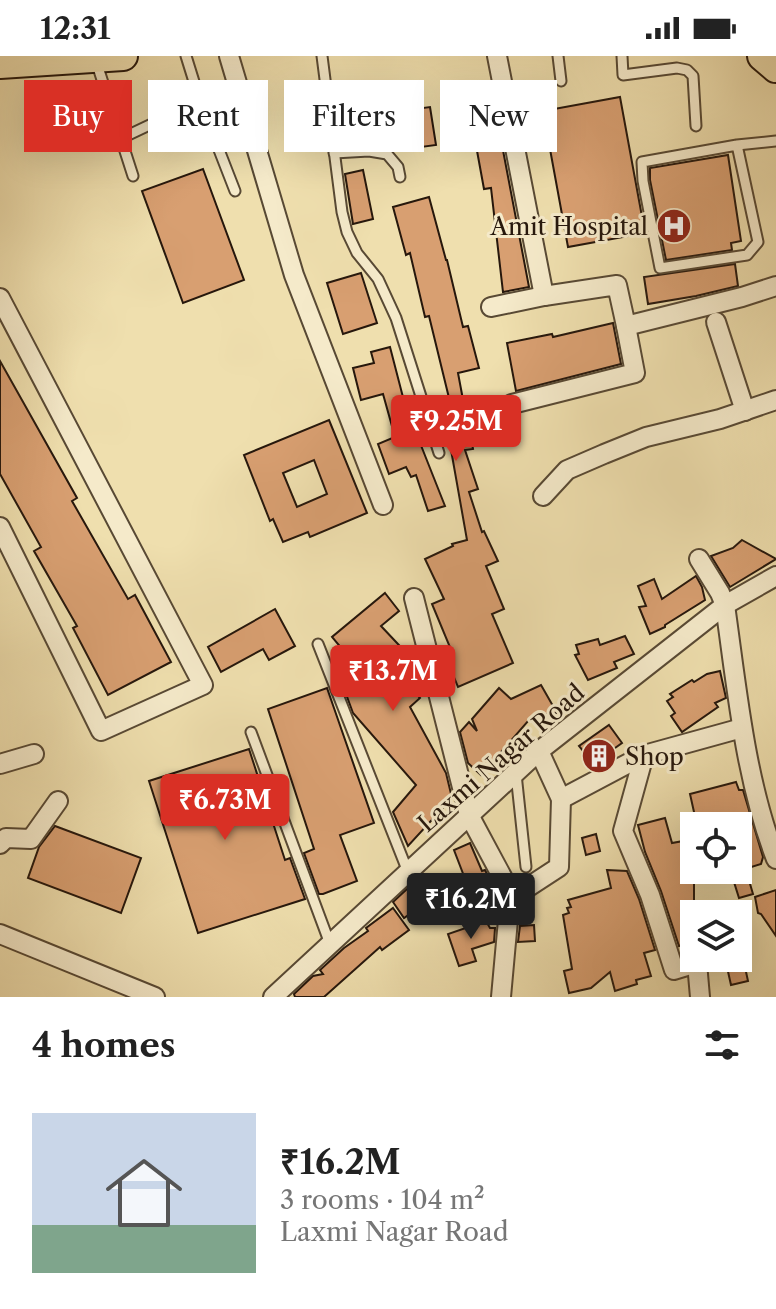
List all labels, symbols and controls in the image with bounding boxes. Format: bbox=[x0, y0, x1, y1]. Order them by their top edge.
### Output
text: 12:31 bbox=[40, 10, 111, 47]
chip: Buy bbox=[24, 80, 132, 152]
chip: Rent bbox=[148, 80, 268, 152]
chip: Filters bbox=[284, 80, 424, 152]
chip: New bbox=[440, 80, 557, 152]
hospital icon: Amit Hospital bbox=[655, 207, 693, 245]
place label: Amit Hospital bbox=[489, 212, 648, 241]
pin: ₹9.25M bbox=[391, 395, 521, 463]
text: ₹9.25M bbox=[409, 405, 503, 437]
pin: ₹13.7M bbox=[328, 645, 458, 713]
text: ₹13.7M bbox=[348, 655, 438, 687]
street label: Laxmi Nagar Road bbox=[412, 678, 590, 838]
building icon: Shop bbox=[580, 737, 618, 775]
place label: Shop bbox=[625, 742, 684, 771]
pin: ₹6.73M bbox=[160, 774, 290, 842]
text: ₹6.73M bbox=[178, 784, 272, 816]
map controls bbox=[680, 812, 752, 972]
button: locate bbox=[680, 812, 752, 884]
pin: ₹16.2M bbox=[406, 873, 536, 941]
text: ₹16.2M bbox=[425, 883, 517, 915]
button: layers bbox=[680, 900, 752, 972]
icon: filters bbox=[700, 1023, 744, 1067]
text: 4 homes bbox=[32, 1024, 176, 1066]
text: ₹16.2M bbox=[280, 1141, 401, 1183]
icon: home bbox=[96, 1145, 192, 1241]
text: 3 rooms · 104 m² bbox=[280, 1184, 485, 1216]
text: Laxmi Nagar Road bbox=[280, 1216, 509, 1248]

